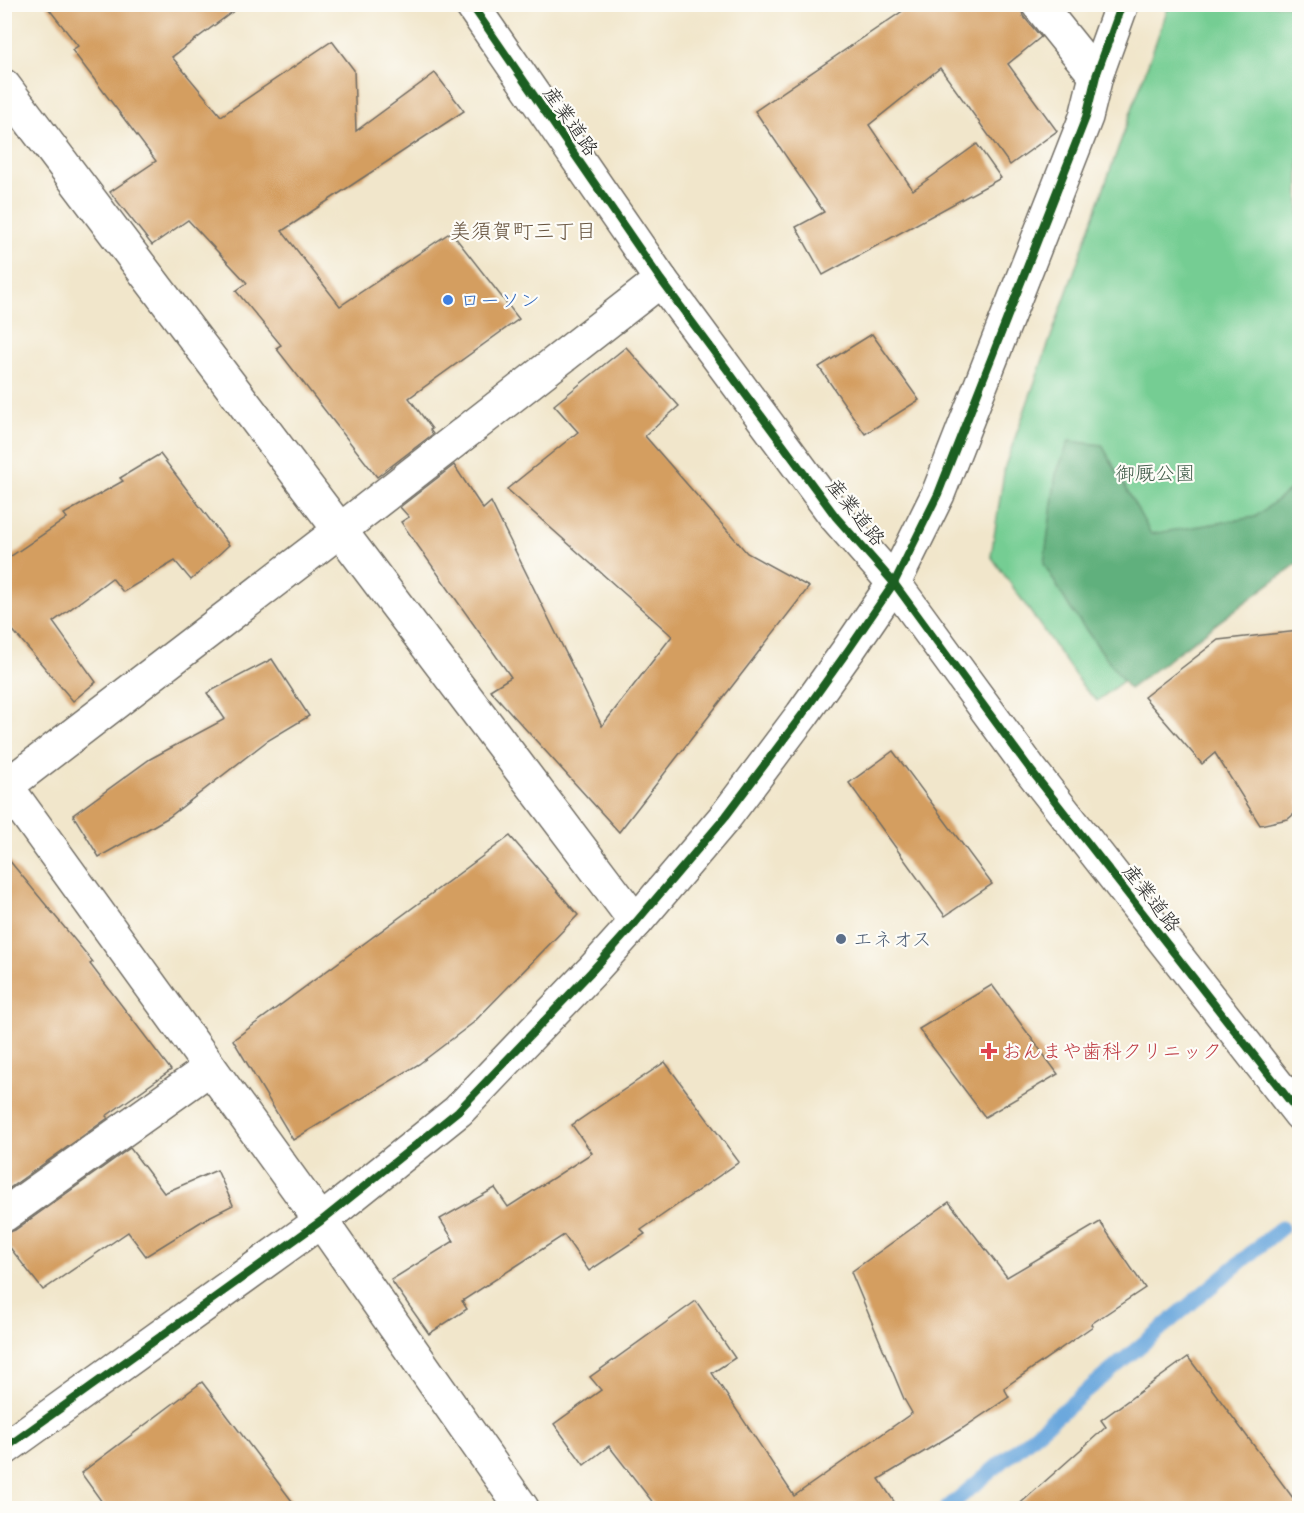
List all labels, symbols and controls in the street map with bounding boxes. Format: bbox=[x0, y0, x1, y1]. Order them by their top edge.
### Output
street label: 産業道路 bbox=[534, 82, 603, 164]
district label: 美須賀町三丁目 bbox=[450, 219, 597, 249]
place label: ローソン bbox=[460, 289, 540, 317]
marker: ローソン bbox=[441, 293, 455, 307]
park label: 御厩公園 bbox=[1115, 462, 1195, 490]
street label: 産業道路 bbox=[818, 474, 890, 554]
street label: 産業道路 bbox=[1114, 860, 1185, 940]
place label: エネオス bbox=[853, 928, 932, 956]
marker: エネオス bbox=[834, 932, 848, 946]
place label: おんまや歯科クリニック bbox=[1002, 1040, 1222, 1068]
marker: おんまや歯科クリニック bbox=[980, 1042, 998, 1060]

